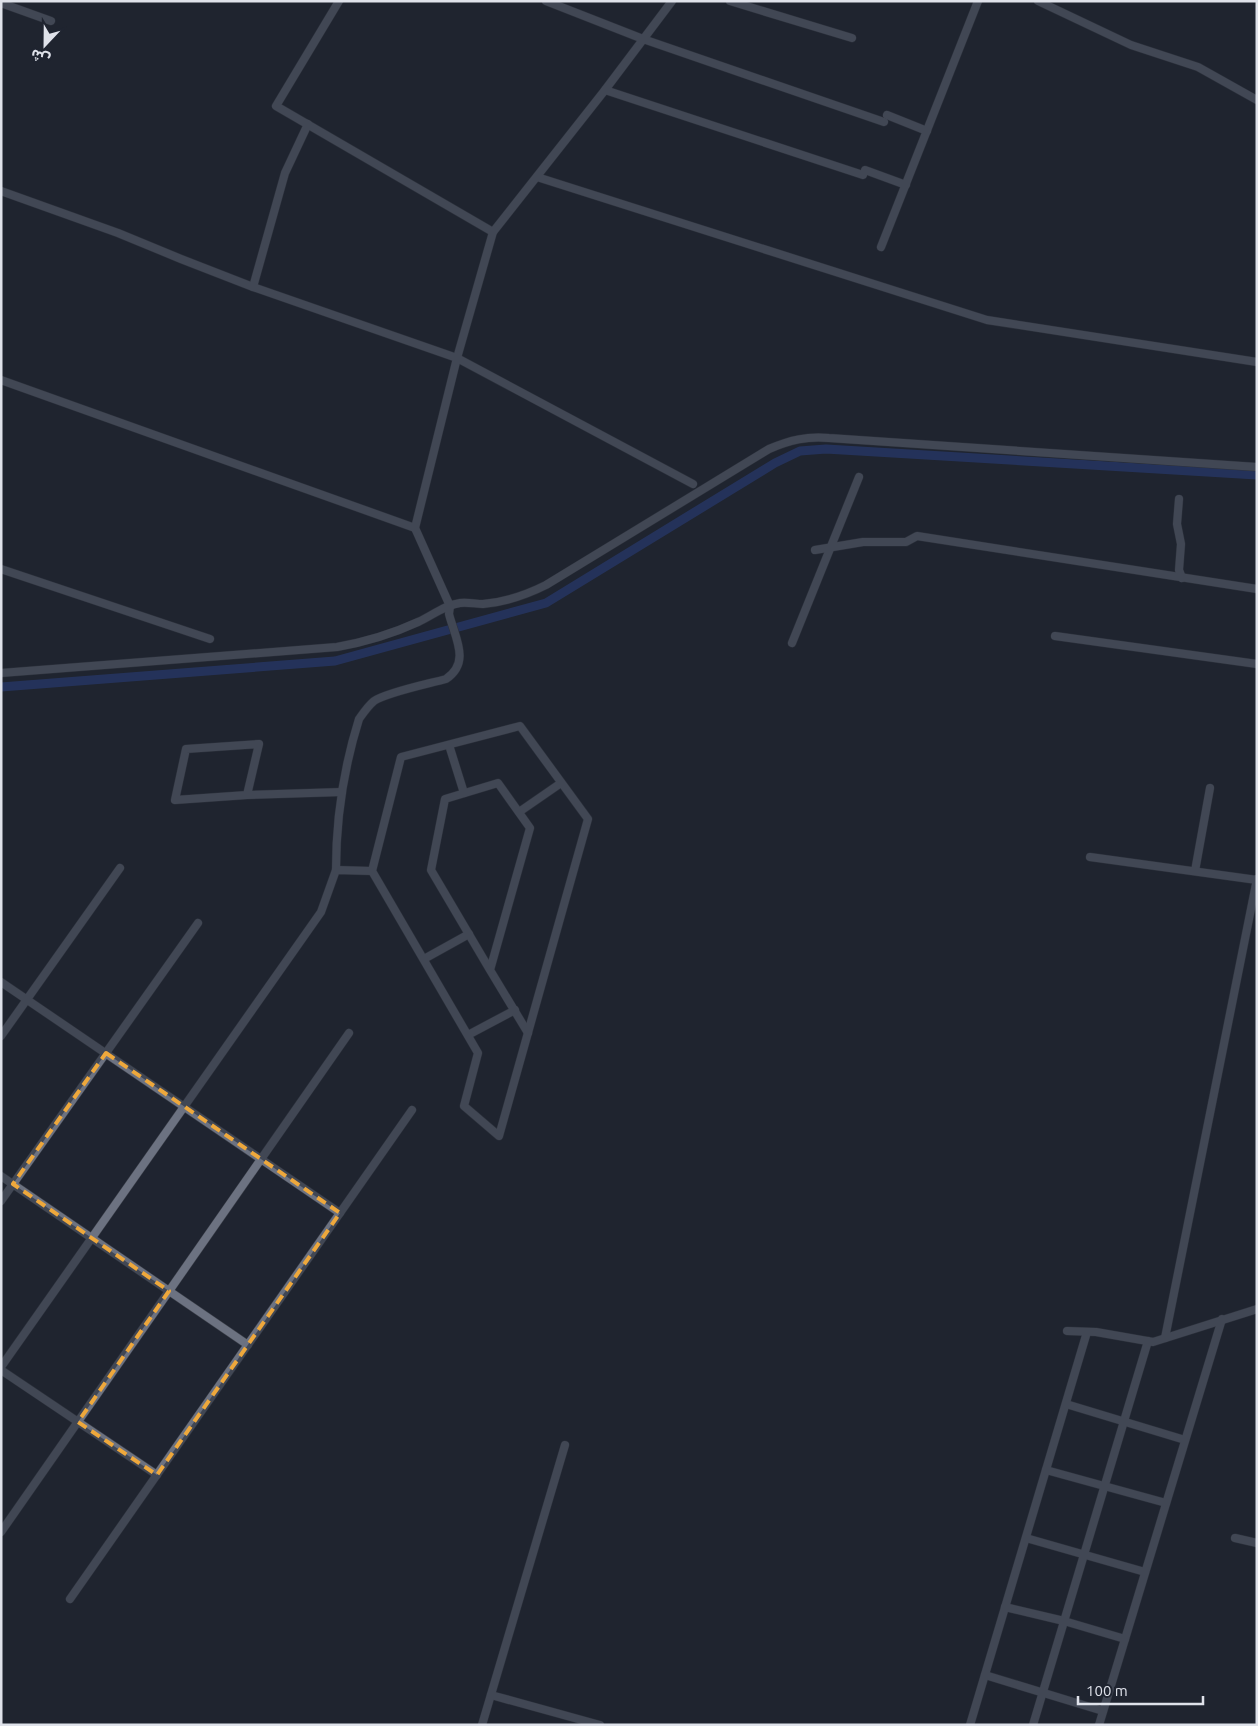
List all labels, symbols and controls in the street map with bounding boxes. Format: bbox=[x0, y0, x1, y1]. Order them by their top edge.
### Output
north arrow bbox=[20, 20, 70, 70]
text: ش bbox=[28, 46, 52, 68]
scale bar bbox=[1078, 1674, 1203, 1706]
text: 100 m bbox=[1086, 1682, 1128, 1699]

